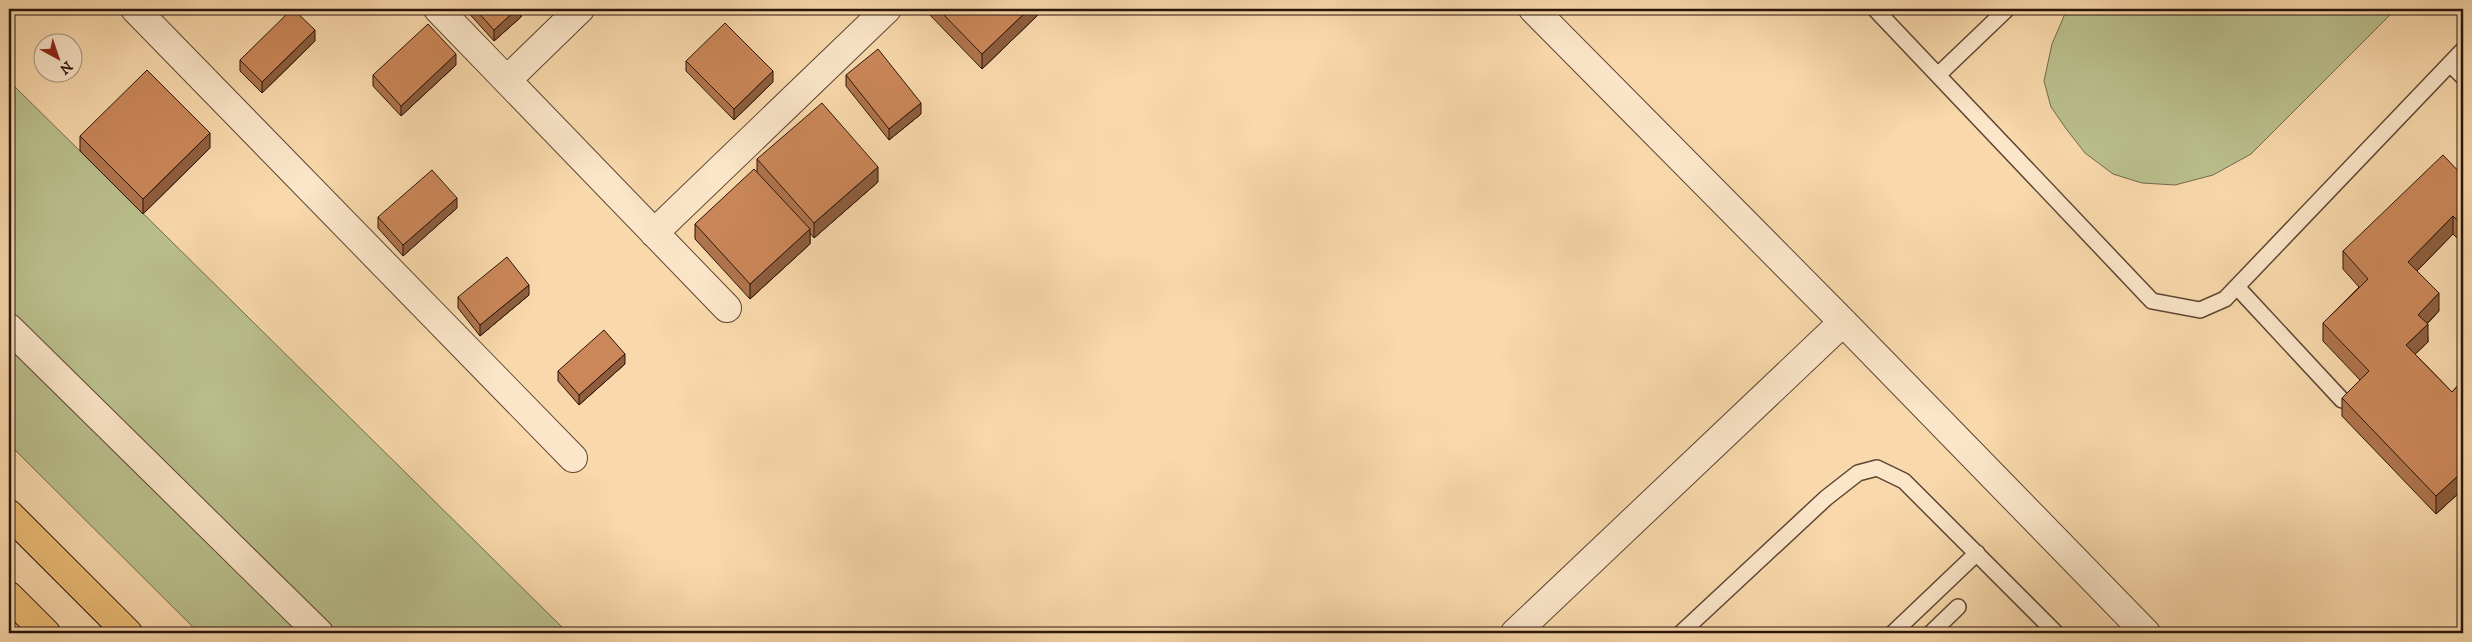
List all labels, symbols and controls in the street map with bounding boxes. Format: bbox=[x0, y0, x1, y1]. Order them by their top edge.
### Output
north arrow bbox=[32, 32, 82, 82]
text: N bbox=[55, 57, 76, 78]

